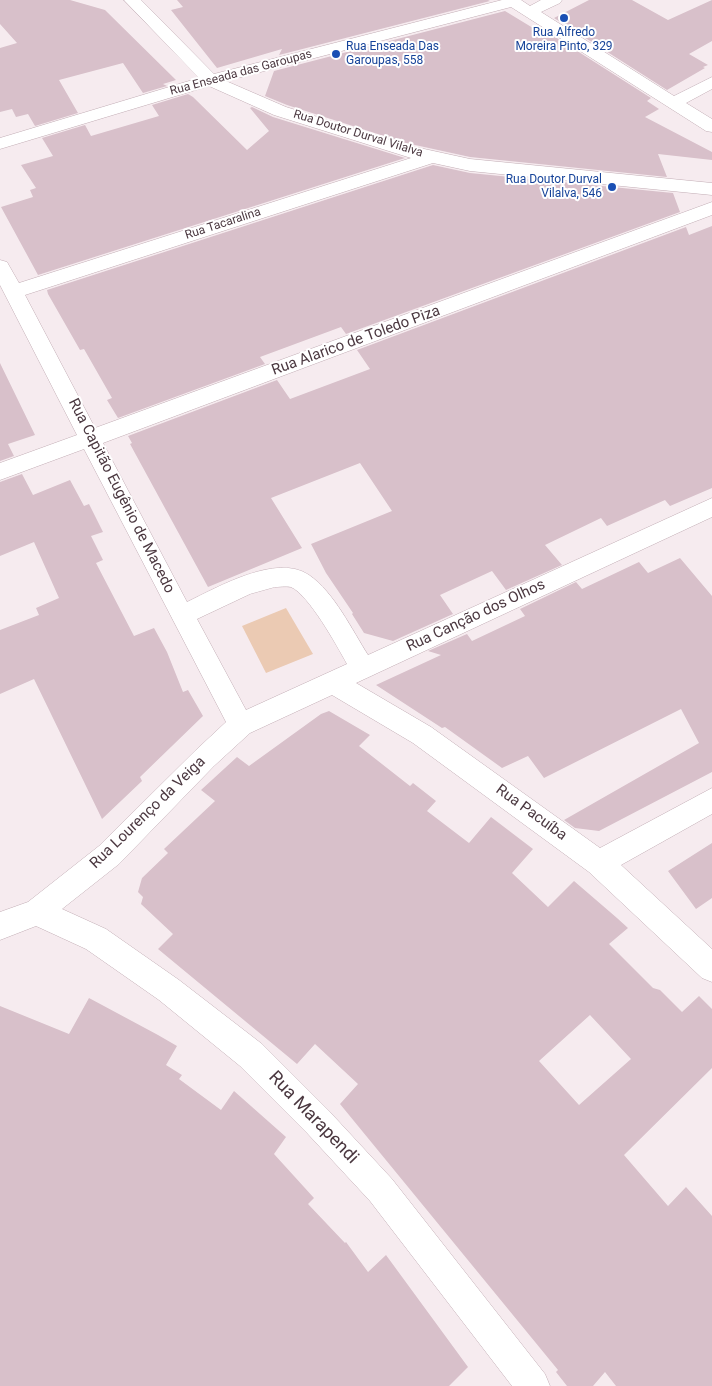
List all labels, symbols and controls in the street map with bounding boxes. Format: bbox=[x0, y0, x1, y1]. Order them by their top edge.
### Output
marker: Rua Alfredo Moreira Pinto, 329 bbox=[558, 12, 570, 24]
place label: Rua Alfredo Moreira Pinto, 329 bbox=[515, 26, 613, 54]
place label: Rua Enseada Das Garoupas, 558 bbox=[346, 40, 439, 68]
street label: Rua Enseada das Garoupas bbox=[168, 47, 314, 99]
marker: Rua Enseada Das Garoupas, 558 bbox=[330, 48, 342, 60]
street label: Rua Doutor Durval Vilalva bbox=[292, 107, 424, 161]
place label: Rua Doutor Durval Vilalva, 546 bbox=[506, 173, 602, 201]
marker: Rua Doutor Durval Vilalva, 546 bbox=[606, 181, 618, 193]
street label: Rua Tacaralina bbox=[183, 205, 263, 243]
street label: Rua Alarico de Toledo Piza bbox=[269, 302, 443, 380]
street label: Rua Capitão Eugênio de Macedo bbox=[64, 396, 178, 596]
street label: Rua Canção dos Olhos bbox=[404, 576, 548, 656]
street label: Rua Lourenço da Veiga bbox=[87, 753, 209, 873]
street label: Rua Pacuíba bbox=[492, 781, 570, 845]
street label: Rua Marapendi bbox=[263, 1067, 363, 1169]

